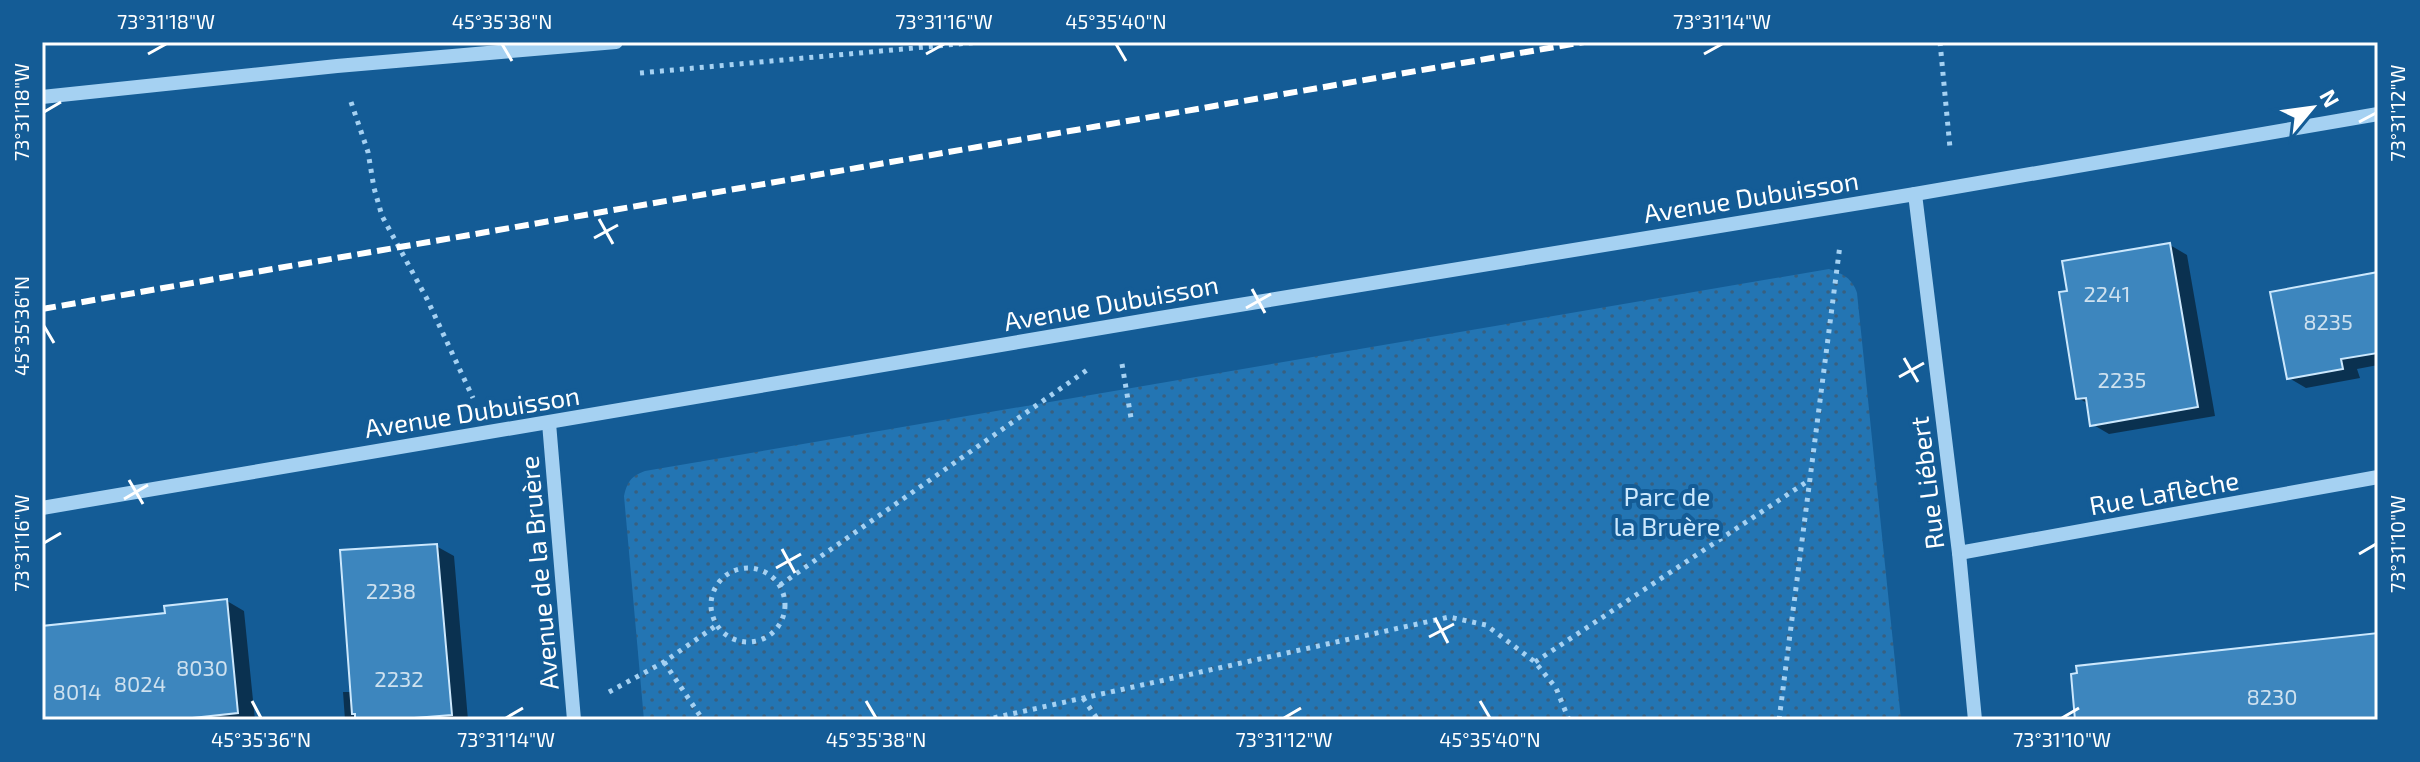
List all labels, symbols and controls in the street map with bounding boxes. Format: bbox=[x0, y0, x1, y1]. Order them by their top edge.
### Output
text: 73°31'18"W bbox=[117, 9, 215, 33]
text: 45°35'38"N bbox=[452, 9, 552, 33]
text: 73°31'16"W bbox=[895, 9, 993, 33]
text: 45°35'40"N bbox=[1065, 9, 1167, 33]
text: 73°31'14"W bbox=[1673, 9, 1771, 33]
text: 73°31'18"W bbox=[9, 63, 33, 161]
text: 73°31'12"W bbox=[2385, 64, 2409, 162]
north arrow bbox=[2272, 68, 2352, 148]
text: N bbox=[2315, 85, 2346, 111]
street label: Avenue Dubuisson bbox=[1641, 164, 1861, 228]
street label: Avenue Dubuisson bbox=[1001, 268, 1221, 336]
text: 45°35'36"N bbox=[9, 276, 33, 376]
house number: 2241 bbox=[2083, 280, 2131, 306]
house number: 8235 bbox=[2303, 308, 2353, 334]
house number: 2235 bbox=[2098, 366, 2146, 392]
street label: Avenue Dubuisson bbox=[362, 379, 582, 443]
street label: Rue Liébert bbox=[1902, 415, 1950, 551]
street label: Avenue de la Bruère bbox=[512, 455, 564, 691]
street label: Rue Laflèche bbox=[2087, 464, 2241, 520]
park label: Parc de la Bruère bbox=[1613, 480, 1721, 541]
text: 73°31'16"W bbox=[9, 494, 33, 592]
text: 73°31'10"W bbox=[2385, 495, 2409, 593]
house number: 2238 bbox=[366, 577, 416, 603]
house number: 8030 bbox=[176, 654, 228, 680]
house number: 2232 bbox=[374, 665, 424, 691]
house number: 8024 bbox=[114, 670, 166, 696]
house number: 8014 bbox=[53, 678, 101, 704]
house number: 8230 bbox=[2246, 683, 2298, 709]
text: 45°35'36"N bbox=[211, 727, 311, 751]
text: 73°31'14"W bbox=[457, 727, 555, 751]
text: 45°35'38"N bbox=[826, 727, 926, 751]
text: 73°31'12"W bbox=[1235, 727, 1333, 751]
text: 45°35'40"N bbox=[1439, 727, 1541, 751]
text: 73°31'10"W bbox=[2013, 727, 2111, 751]

